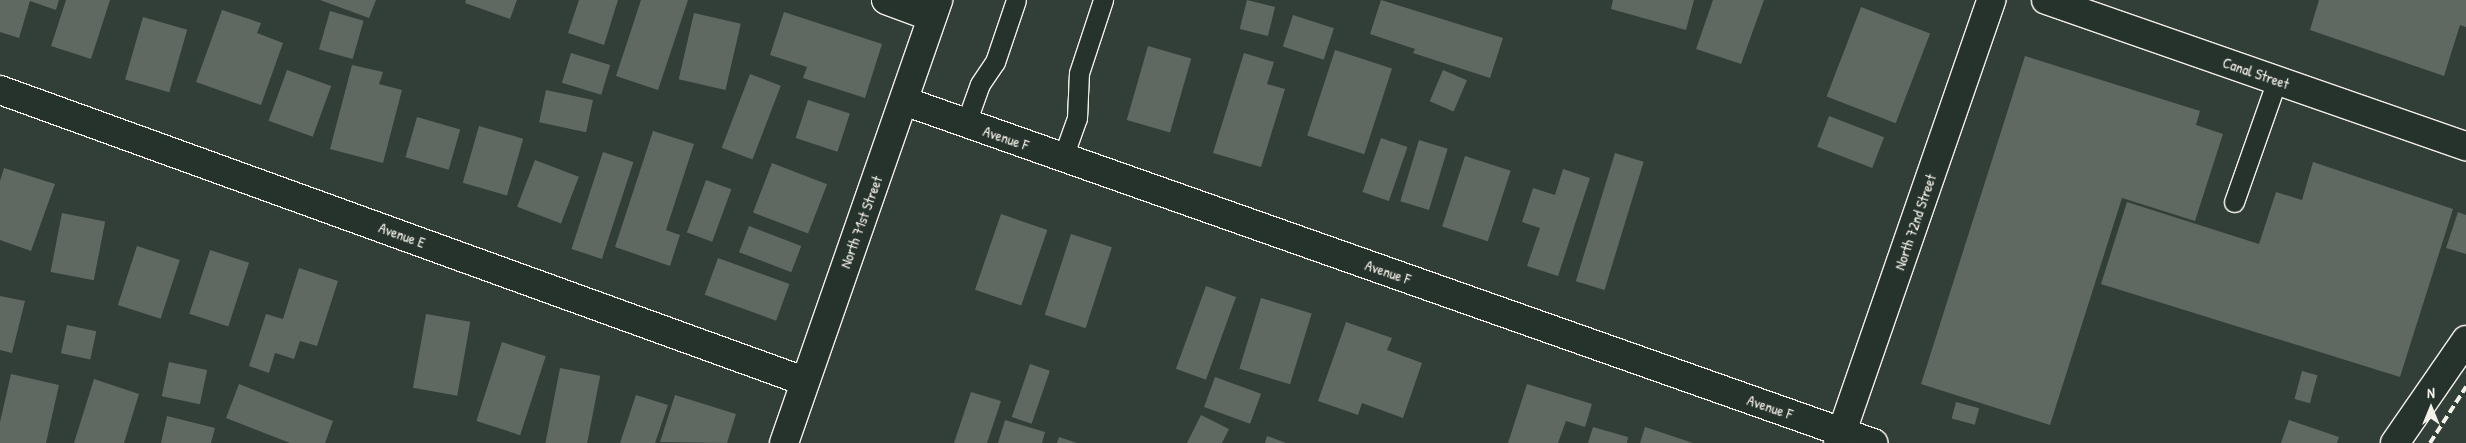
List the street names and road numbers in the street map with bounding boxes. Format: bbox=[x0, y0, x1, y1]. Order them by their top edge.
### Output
street label: Canal Street bbox=[2220, 53, 2292, 93]
street label: Avenue F bbox=[981, 122, 1031, 154]
street label: North 72nd Street bbox=[1890, 172, 1940, 272]
street label: North 71st Street bbox=[836, 173, 886, 271]
street label: Avenue E bbox=[376, 218, 428, 252]
street label: Avenue F bbox=[1363, 256, 1413, 288]
street label: Avenue F bbox=[1745, 391, 1795, 423]

